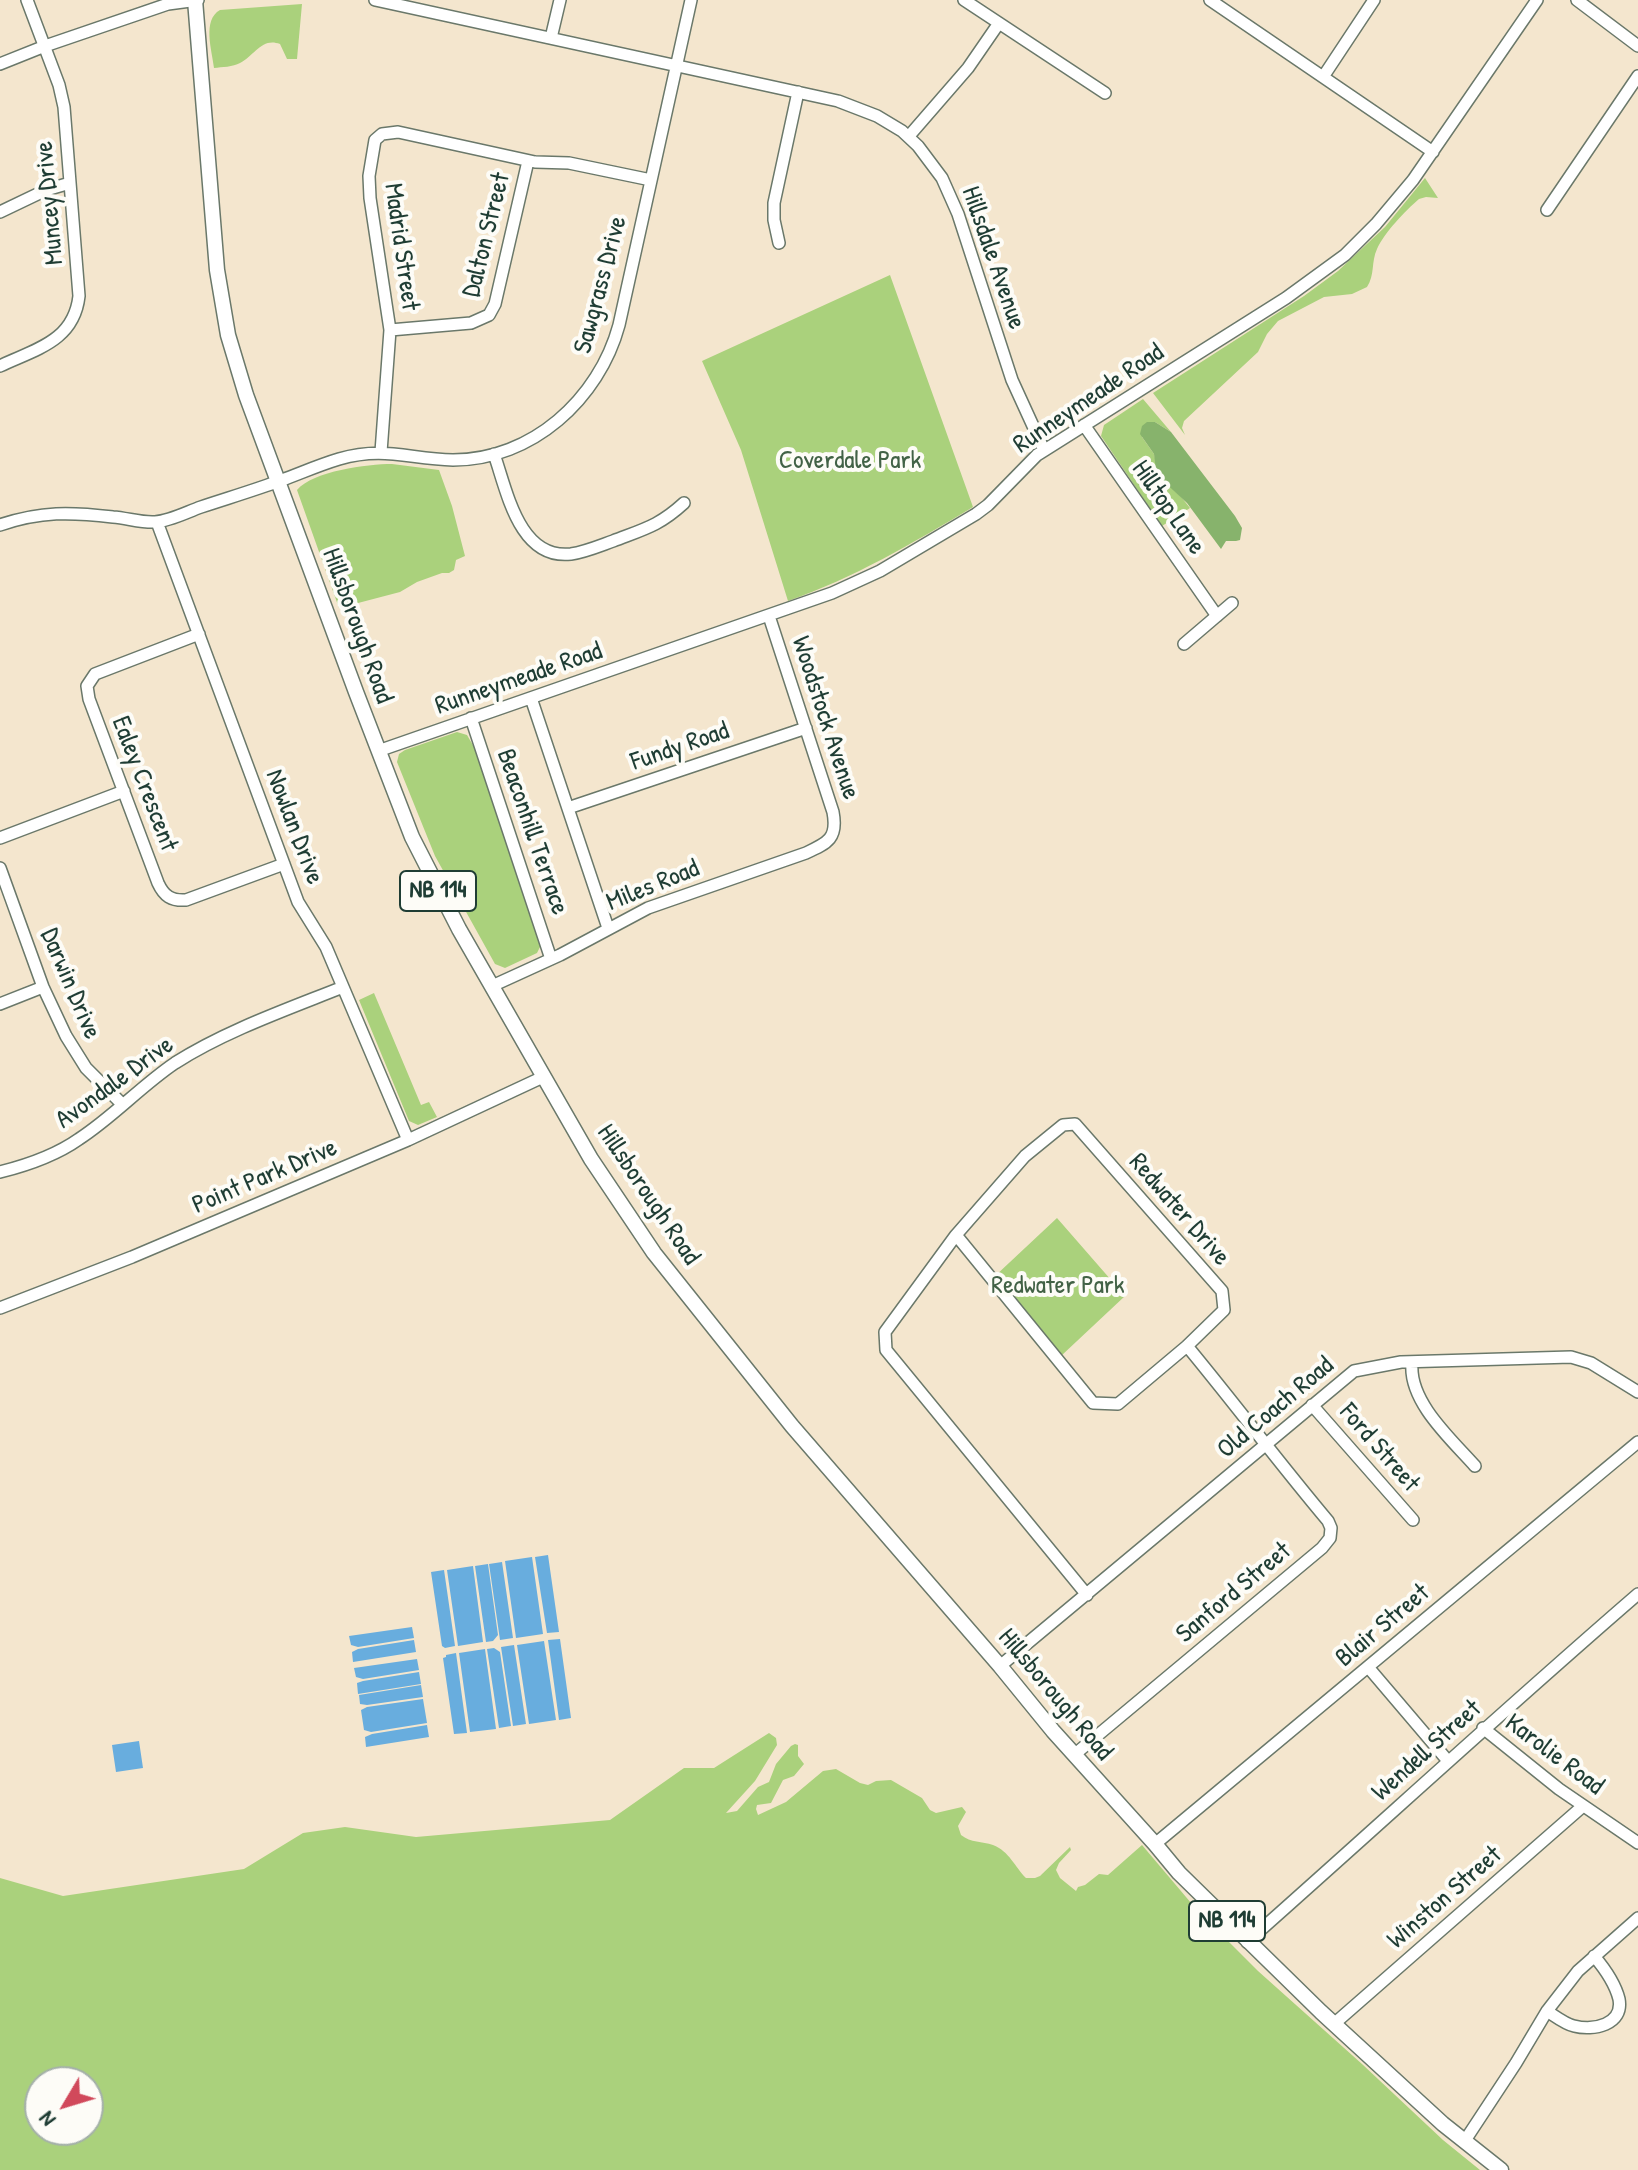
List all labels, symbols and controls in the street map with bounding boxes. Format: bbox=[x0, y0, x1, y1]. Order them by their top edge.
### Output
street label: Muncey Drive bbox=[29, 140, 71, 266]
street label: Dalton Street bbox=[456, 170, 518, 300]
street label: Madrid Street bbox=[377, 181, 425, 313]
street label: Hillsdale Avenue bbox=[954, 183, 1032, 333]
street label: Sawgrass Drive bbox=[568, 213, 634, 357]
street label: Runneymeade Road bbox=[1008, 337, 1170, 461]
park label: Coverdale Park bbox=[779, 445, 921, 477]
street label: Hilltop Lane bbox=[1124, 455, 1212, 561]
street label: Hillsborough Road bbox=[315, 544, 399, 708]
street label: Woodstock Avenue bbox=[784, 633, 866, 803]
street label: Runneymeade Road bbox=[431, 636, 607, 722]
street label: Ealey Crescent bbox=[104, 712, 184, 856]
street label: Fundy Road bbox=[627, 716, 733, 778]
street label: Beaconhill Terrace bbox=[489, 745, 575, 919]
street label: Nowlan Drive bbox=[258, 765, 330, 889]
street label: Miles Road bbox=[602, 853, 704, 919]
road number: NB 114 bbox=[400, 871, 476, 911]
street label: Darwin Drive bbox=[33, 924, 107, 1044]
street label: Avondale Drive bbox=[50, 1030, 180, 1136]
street label: Hillsborough Road bbox=[590, 1119, 706, 1271]
street label: Point Park Drive bbox=[188, 1133, 342, 1221]
street label: Redwater Drive bbox=[1122, 1147, 1236, 1273]
park label: Redwater Park bbox=[991, 1270, 1125, 1302]
street label: Old Coach Road bbox=[1212, 1350, 1340, 1466]
street label: Ford Street bbox=[1332, 1397, 1426, 1499]
street label: Sanford Street bbox=[1170, 1536, 1298, 1650]
street label: Blair Street bbox=[1330, 1578, 1436, 1674]
street label: Hillsborough Road bbox=[991, 1623, 1119, 1767]
street label: Wendell Street bbox=[1366, 1694, 1488, 1808]
street label: Karolie Road bbox=[1498, 1708, 1610, 1802]
street label: Winston Street bbox=[1381, 1840, 1509, 1956]
road number: NB 114 bbox=[1189, 1901, 1265, 1941]
north arrow bbox=[24, 2066, 104, 2146]
text: N bbox=[31, 2106, 62, 2133]

